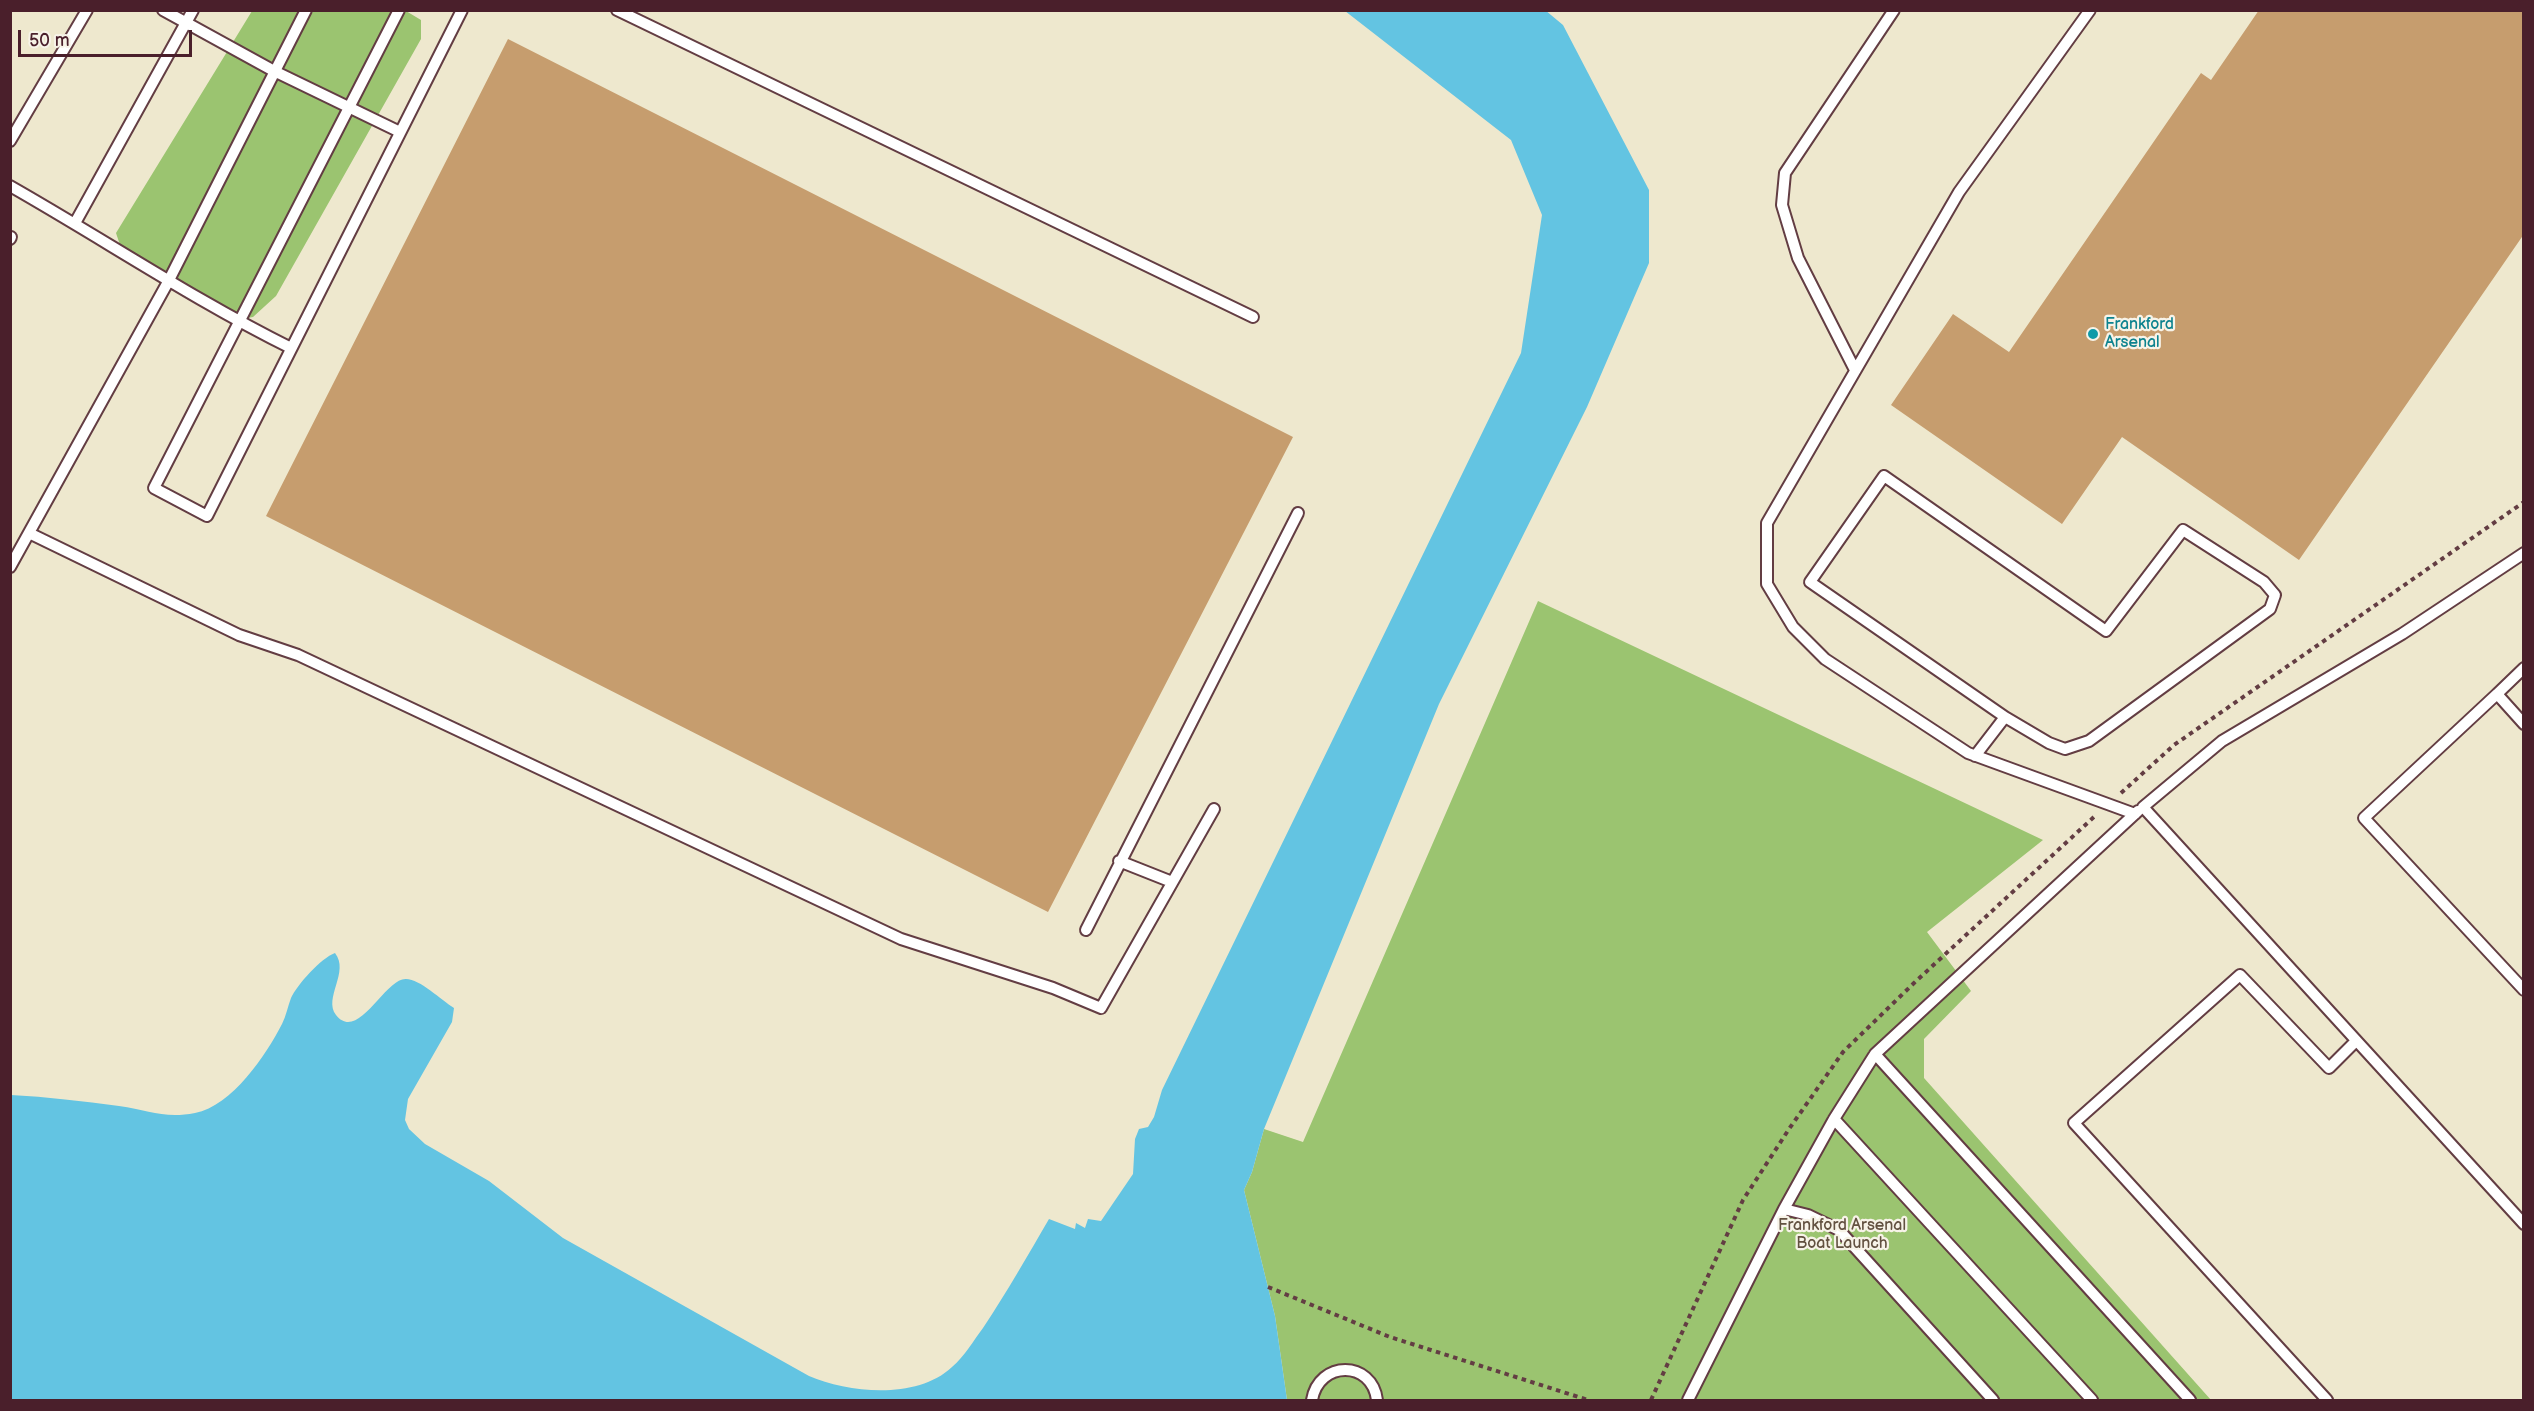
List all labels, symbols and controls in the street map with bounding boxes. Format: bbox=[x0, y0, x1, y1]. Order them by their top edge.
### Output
scale bar bbox=[21, 18, 195, 56]
text: 50 m bbox=[29, 30, 70, 51]
place label: Frankford Arsenal bbox=[2105, 315, 2174, 353]
marker: Frankford Arsenal bbox=[2086, 327, 2100, 341]
park label: Frankford Arsenal Boat Launch bbox=[1778, 1216, 1906, 1254]

